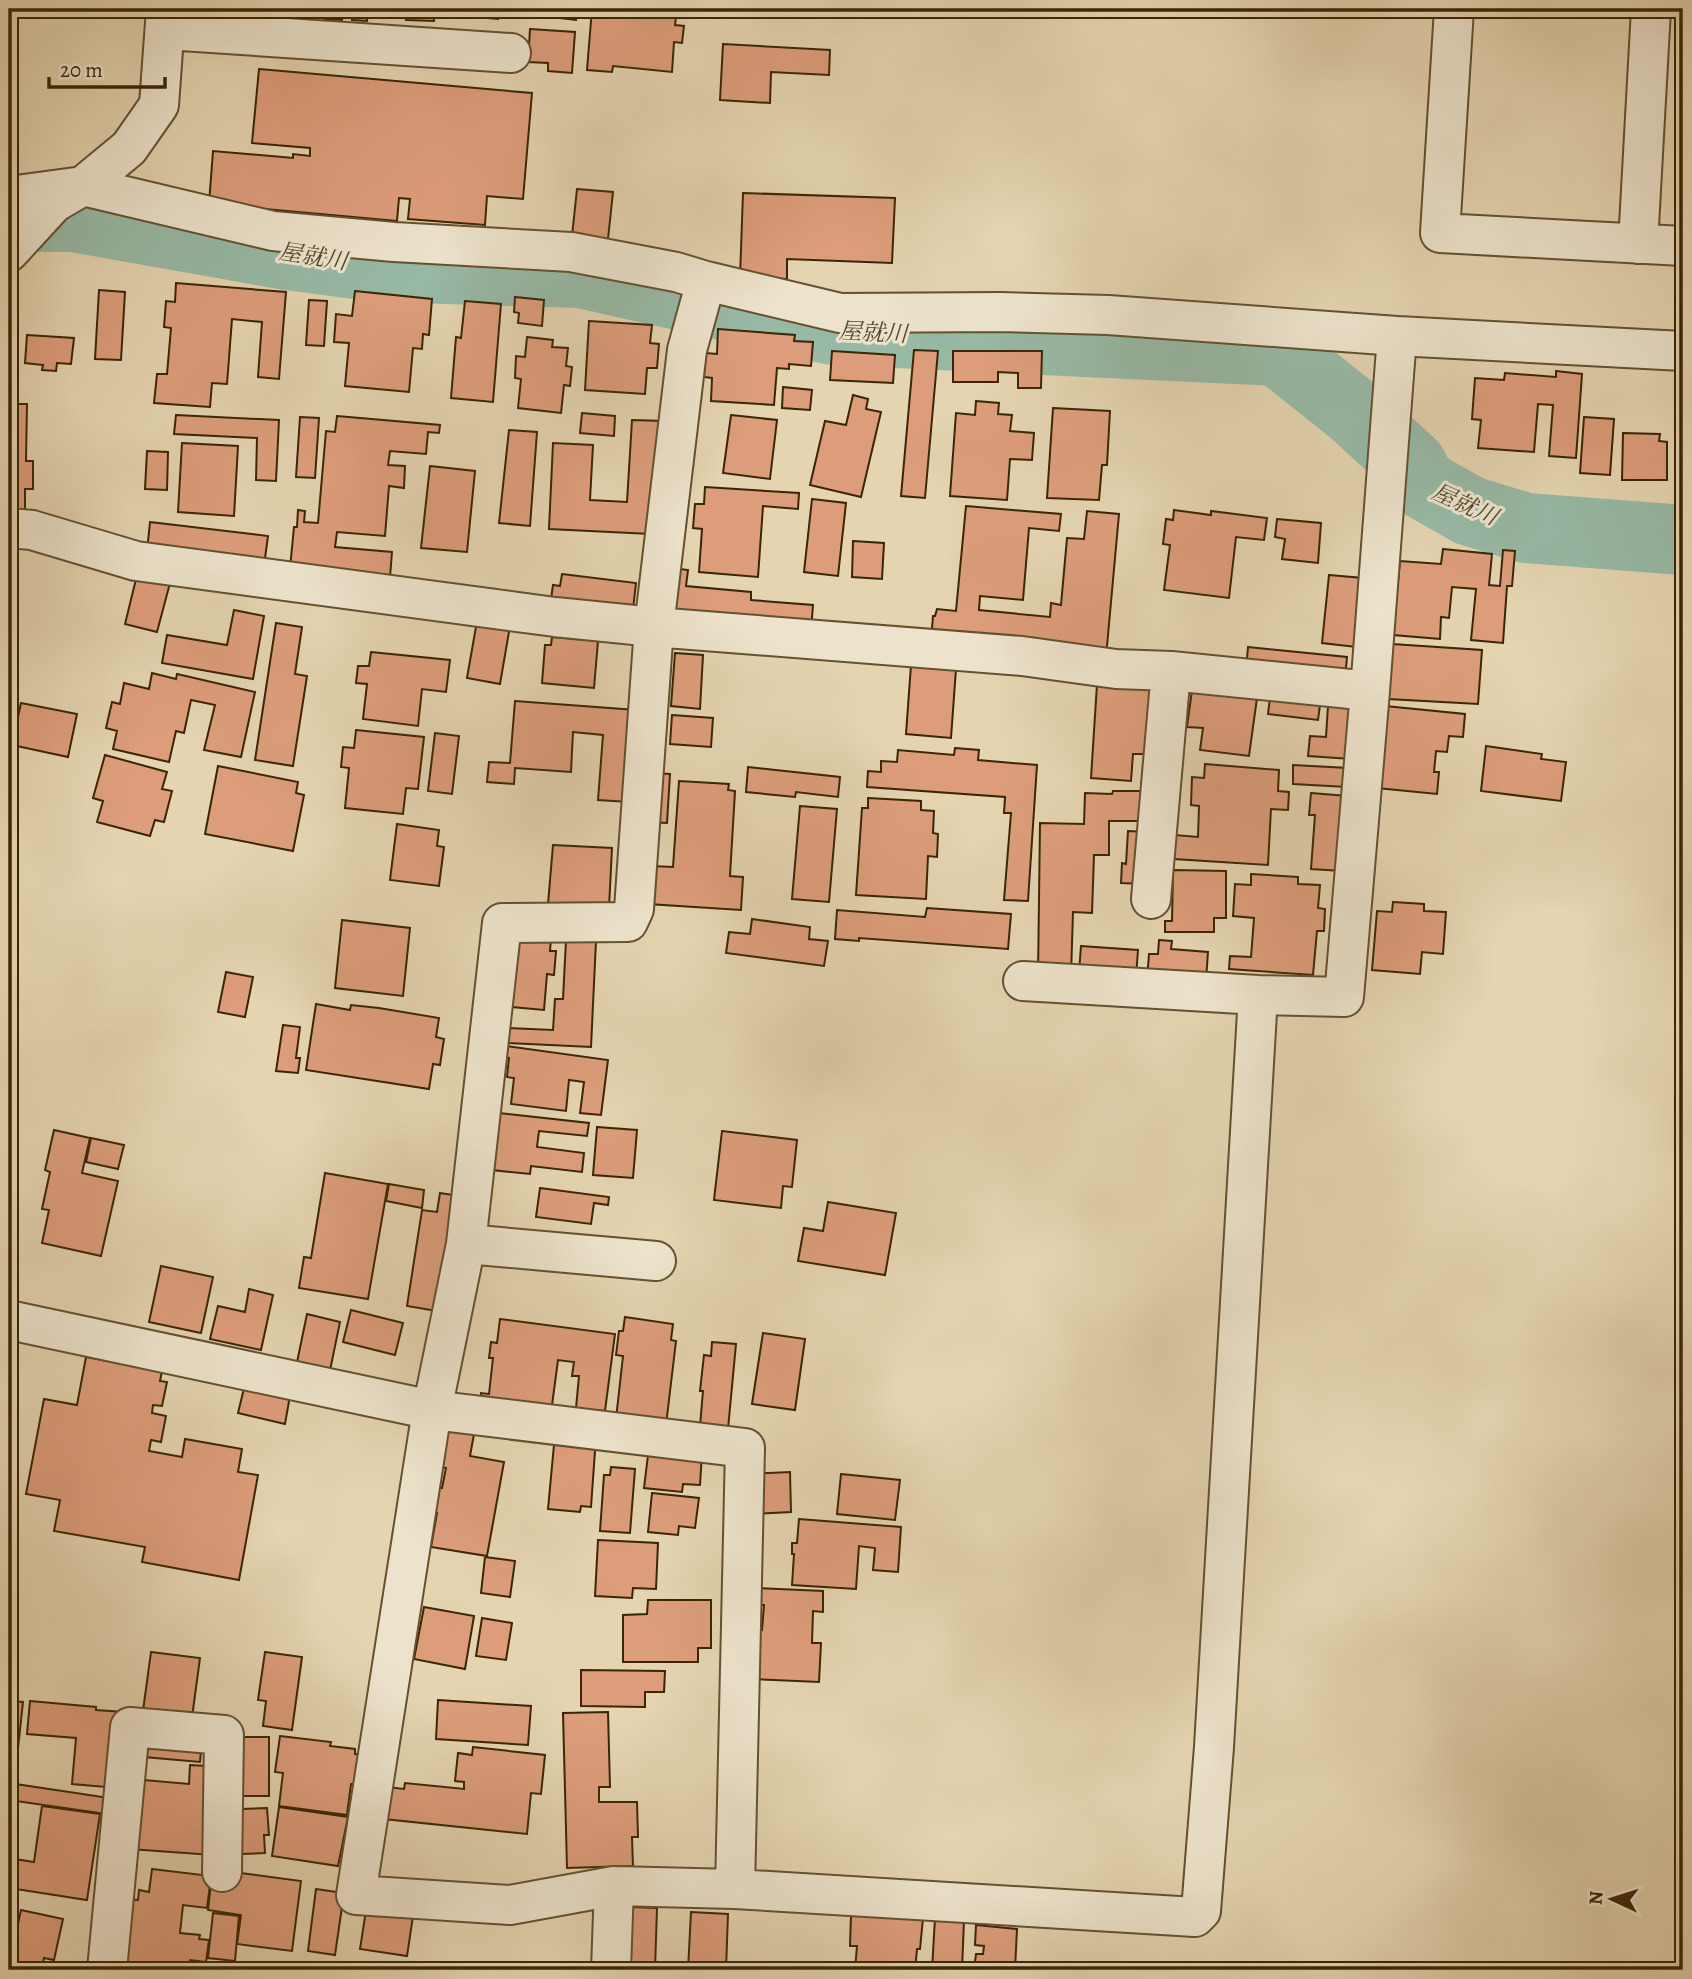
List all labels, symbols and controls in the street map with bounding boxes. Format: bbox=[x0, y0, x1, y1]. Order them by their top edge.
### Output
scale bar bbox=[49, 46, 164, 90]
text: 20 m bbox=[60, 56, 103, 84]
water label: 屋就川 bbox=[276, 236, 352, 278]
water label: 屋就川 bbox=[838, 315, 911, 350]
water label: 屋就川 bbox=[1427, 476, 1505, 534]
north arrow bbox=[1576, 1864, 1646, 1934]
text: N bbox=[1583, 1890, 1610, 1906]

